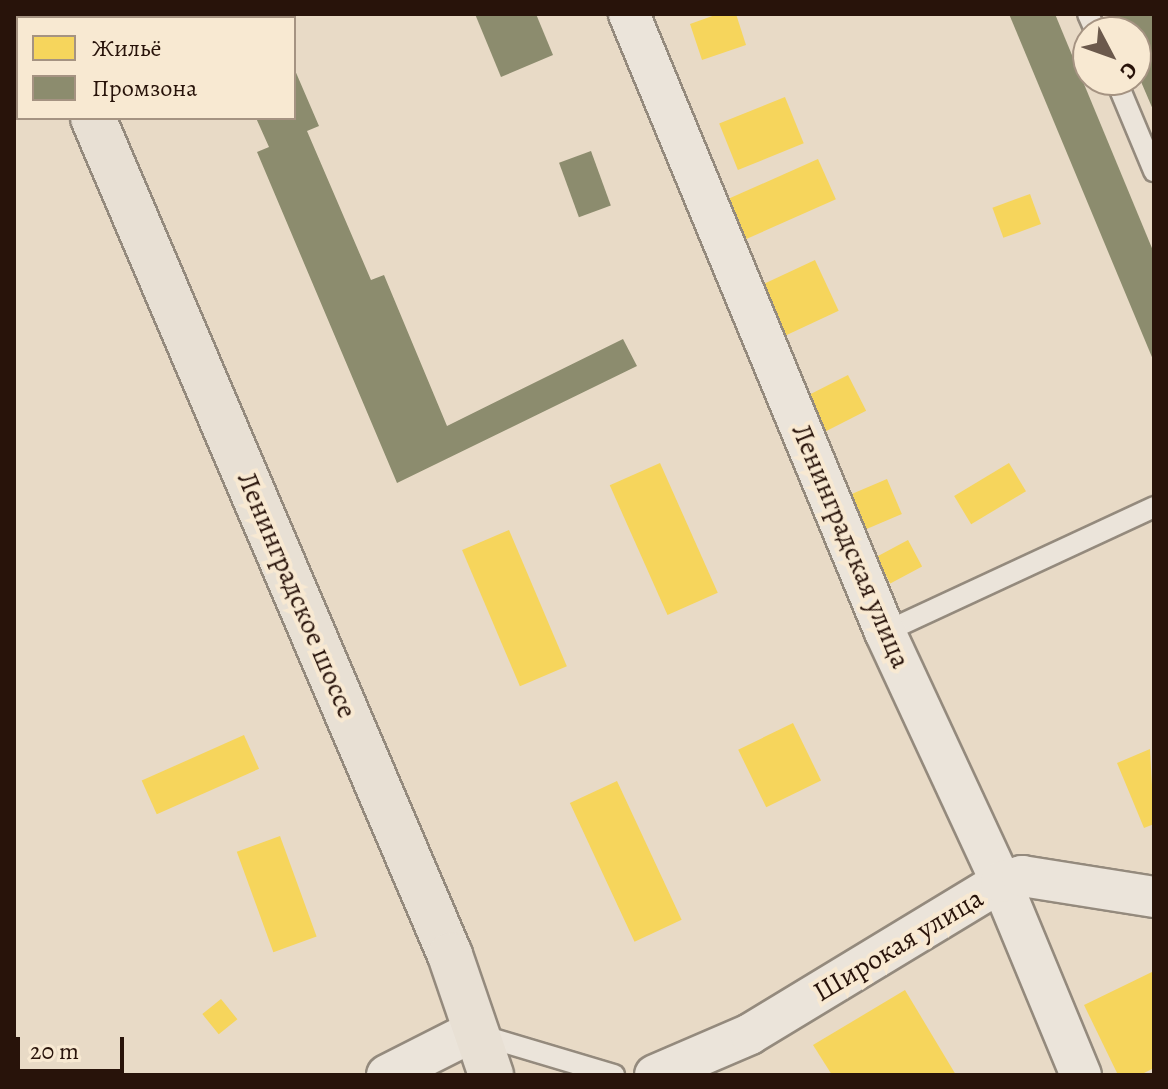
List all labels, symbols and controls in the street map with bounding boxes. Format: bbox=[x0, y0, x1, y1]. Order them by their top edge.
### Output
legend bbox=[16, 16, 296, 120]
north arrow bbox=[1072, 16, 1152, 96]
text: Жильё bbox=[92, 32, 161, 64]
text: С bbox=[1113, 55, 1144, 85]
text: Промзона bbox=[92, 72, 197, 104]
street label: Ленинградская улица bbox=[784, 419, 918, 673]
street label: Ленинградское шоссе bbox=[230, 467, 364, 723]
street label: Широкая улица bbox=[807, 881, 989, 1009]
scale bar bbox=[20, 1021, 128, 1071]
text: 20 m bbox=[30, 1035, 79, 1067]

